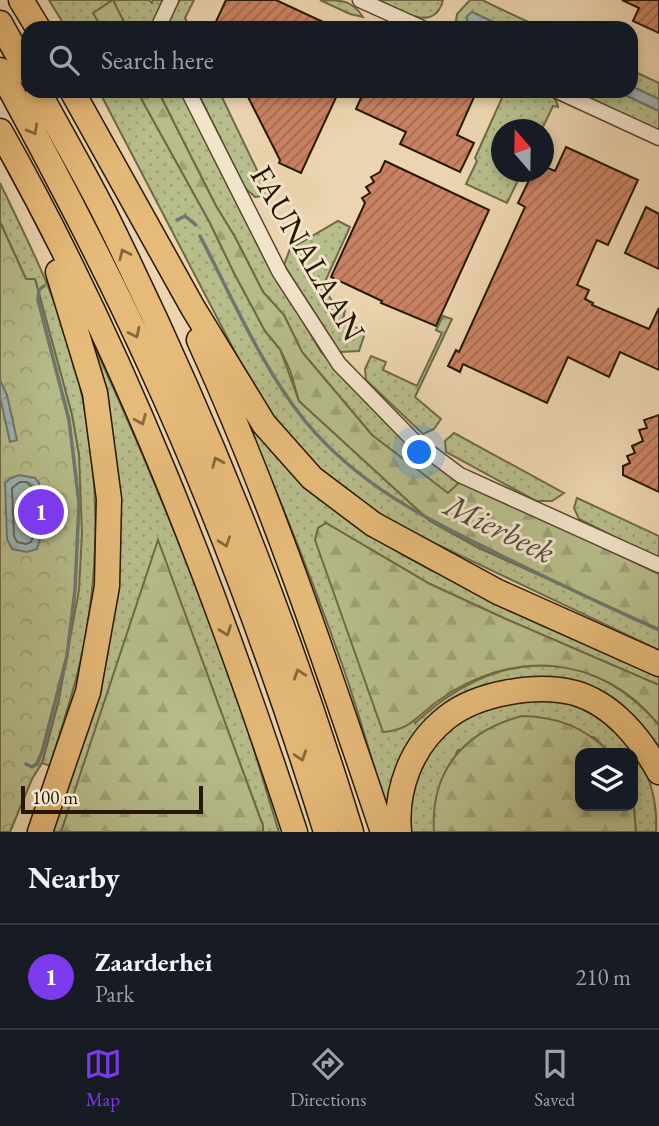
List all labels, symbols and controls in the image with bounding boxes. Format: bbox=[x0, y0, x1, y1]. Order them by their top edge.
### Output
search box bbox=[21, 21, 638, 98]
icon: search bbox=[45, 41, 83, 79]
text: Search here bbox=[101, 43, 214, 77]
north arrow bbox=[491, 119, 554, 182]
one-way arrow bbox=[24, 123, 38, 135]
street label: FAUNALAAN bbox=[241, 158, 375, 349]
one-way arrow bbox=[118, 249, 132, 261]
one-way arrow bbox=[127, 326, 141, 338]
one-way arrow bbox=[133, 412, 147, 425]
your location bbox=[402, 435, 436, 469]
one-way arrow bbox=[212, 456, 226, 468]
water label: Mierbeek bbox=[436, 482, 562, 573]
pin: 1 bbox=[18, 486, 64, 538]
one-way arrow bbox=[217, 535, 231, 547]
one-way arrow bbox=[218, 624, 232, 636]
one-way arrow bbox=[293, 669, 307, 681]
map controls bbox=[575, 748, 638, 811]
button: layers bbox=[575, 748, 638, 811]
one-way arrow bbox=[293, 750, 307, 762]
scale bar bbox=[21, 783, 203, 815]
text: 100 m bbox=[32, 785, 78, 810]
text: Nearby bbox=[28, 858, 120, 897]
text: Zaarderhei bbox=[95, 945, 212, 979]
text: 1 bbox=[45, 962, 57, 992]
text: 210 m bbox=[575, 962, 631, 992]
text: Park bbox=[95, 979, 134, 1009]
tab: Map bbox=[84, 1045, 122, 1112]
tab: Directions bbox=[290, 1045, 366, 1112]
tab: Saved bbox=[534, 1045, 575, 1112]

